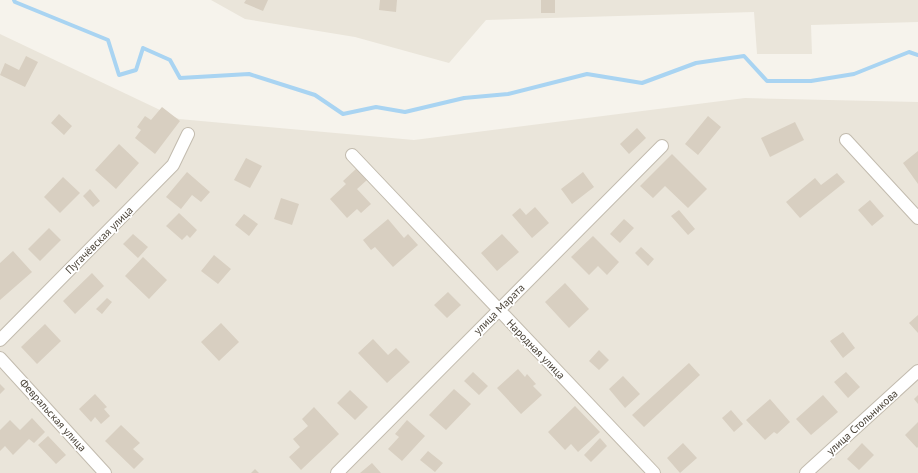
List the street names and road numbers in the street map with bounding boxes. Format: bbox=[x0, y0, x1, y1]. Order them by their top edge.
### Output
street label: Пугачёвская улица bbox=[62, 203, 136, 277]
street label: улица Марата bbox=[471, 281, 527, 337]
street label: Народная улица bbox=[504, 316, 568, 382]
street label: Февральская улица bbox=[17, 376, 89, 454]
street label: улица Стольникова bbox=[823, 386, 901, 458]

